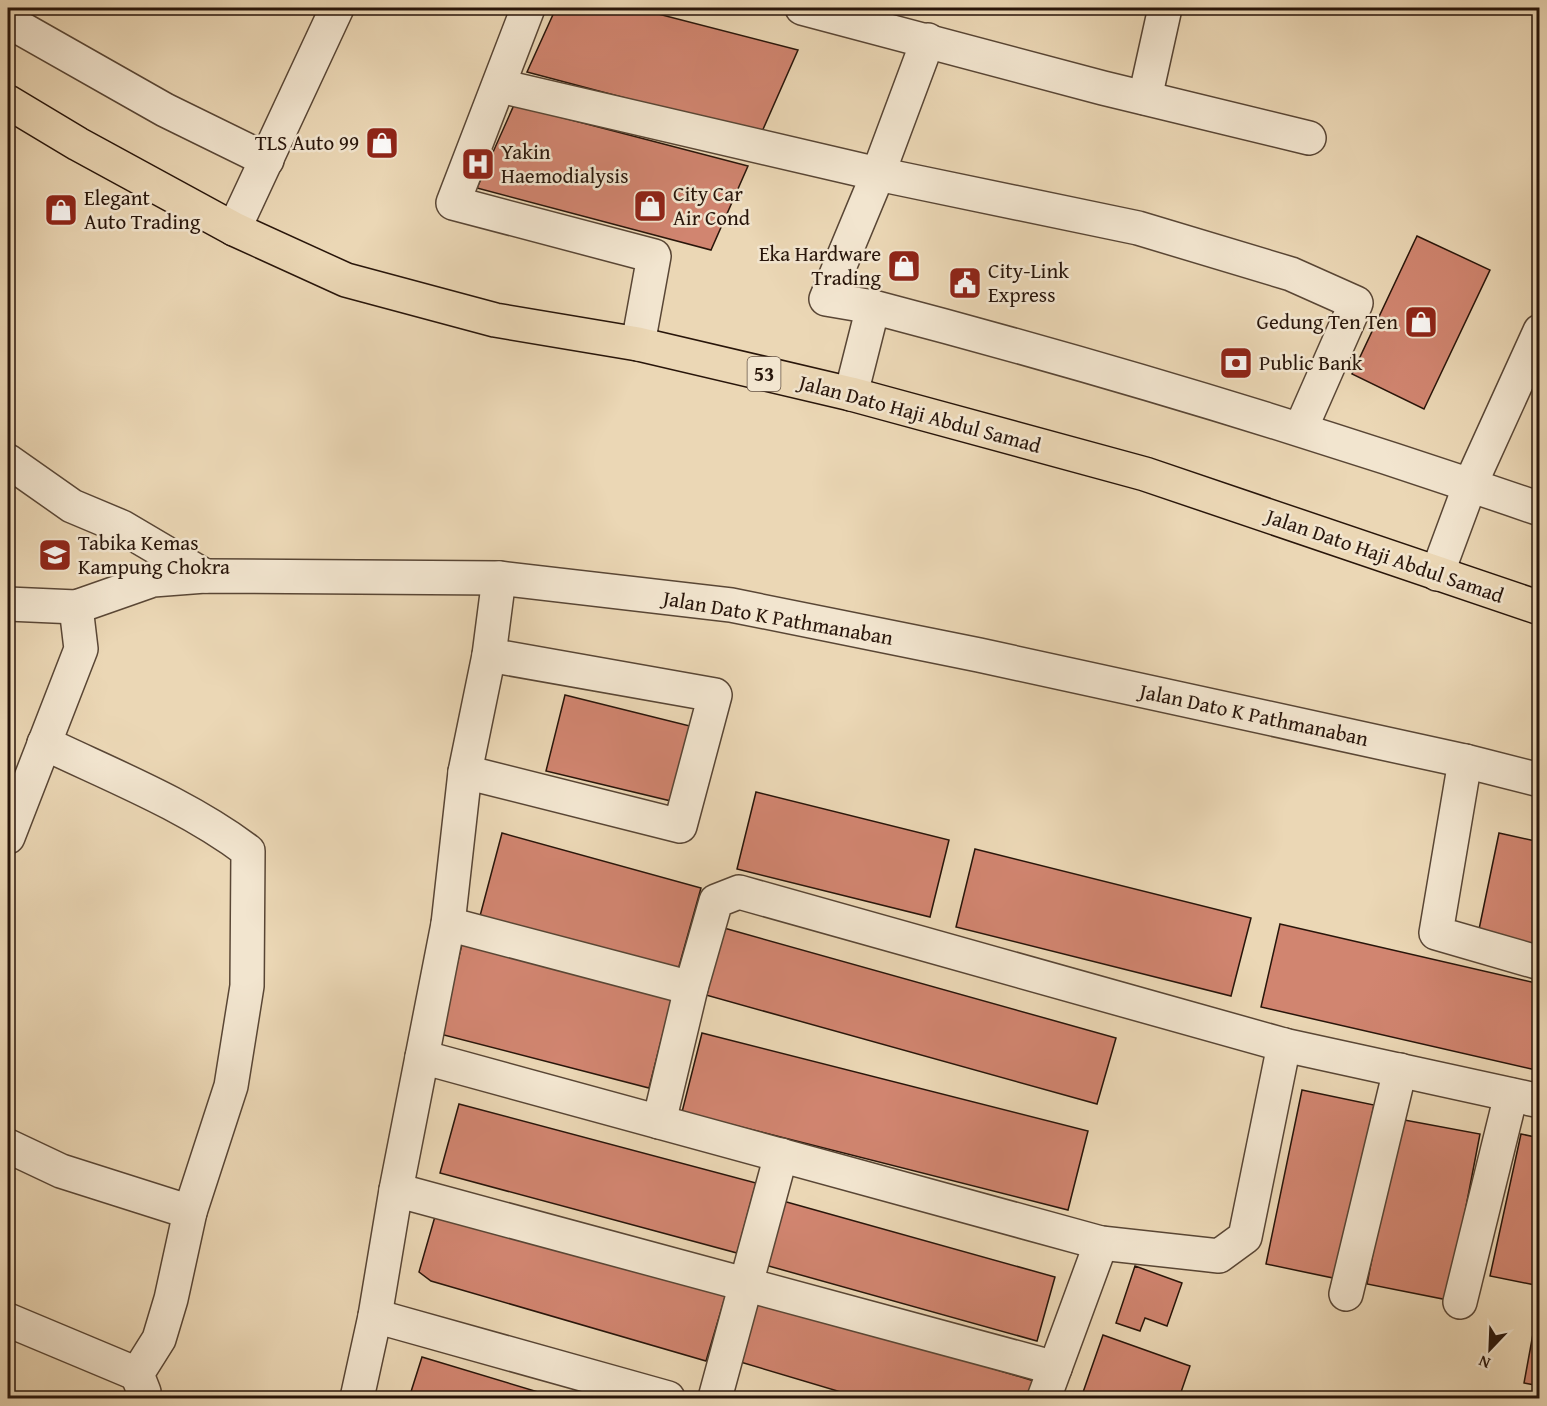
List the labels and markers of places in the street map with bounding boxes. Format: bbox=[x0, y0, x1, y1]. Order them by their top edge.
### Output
shop icon: TLS Auto 99 bbox=[364, 125, 400, 161]
place label: TLS Auto 99 bbox=[255, 127, 359, 158]
place label: Yakin Haemodialysis bbox=[501, 136, 629, 191]
hospital icon: Yakin Haemodialysis bbox=[460, 146, 496, 182]
place label: City Car Air Cond bbox=[673, 178, 751, 233]
place label: Elegant Auto Trading bbox=[84, 182, 201, 237]
shop icon: City Car Air Cond bbox=[632, 188, 668, 224]
shop icon: Elegant Auto Trading bbox=[43, 192, 79, 228]
place label: Eka Hardware Trading bbox=[759, 238, 882, 293]
shop icon: Eka Hardware Trading bbox=[886, 248, 922, 284]
place label: City-Link Express bbox=[988, 255, 1069, 310]
public building icon: City-Link Express bbox=[947, 265, 983, 301]
shop icon: Gedung Ten Ten bbox=[1403, 304, 1439, 340]
place label: Gedung Ten Ten bbox=[1257, 306, 1398, 337]
bank icon: Public Bank bbox=[1218, 345, 1254, 381]
place label: Public Bank bbox=[1259, 347, 1363, 378]
place label: Tabika Kemas Kampung Chokra bbox=[78, 527, 230, 582]
school or university icon: Tabika Kemas Kampung Chokra bbox=[37, 537, 73, 573]

